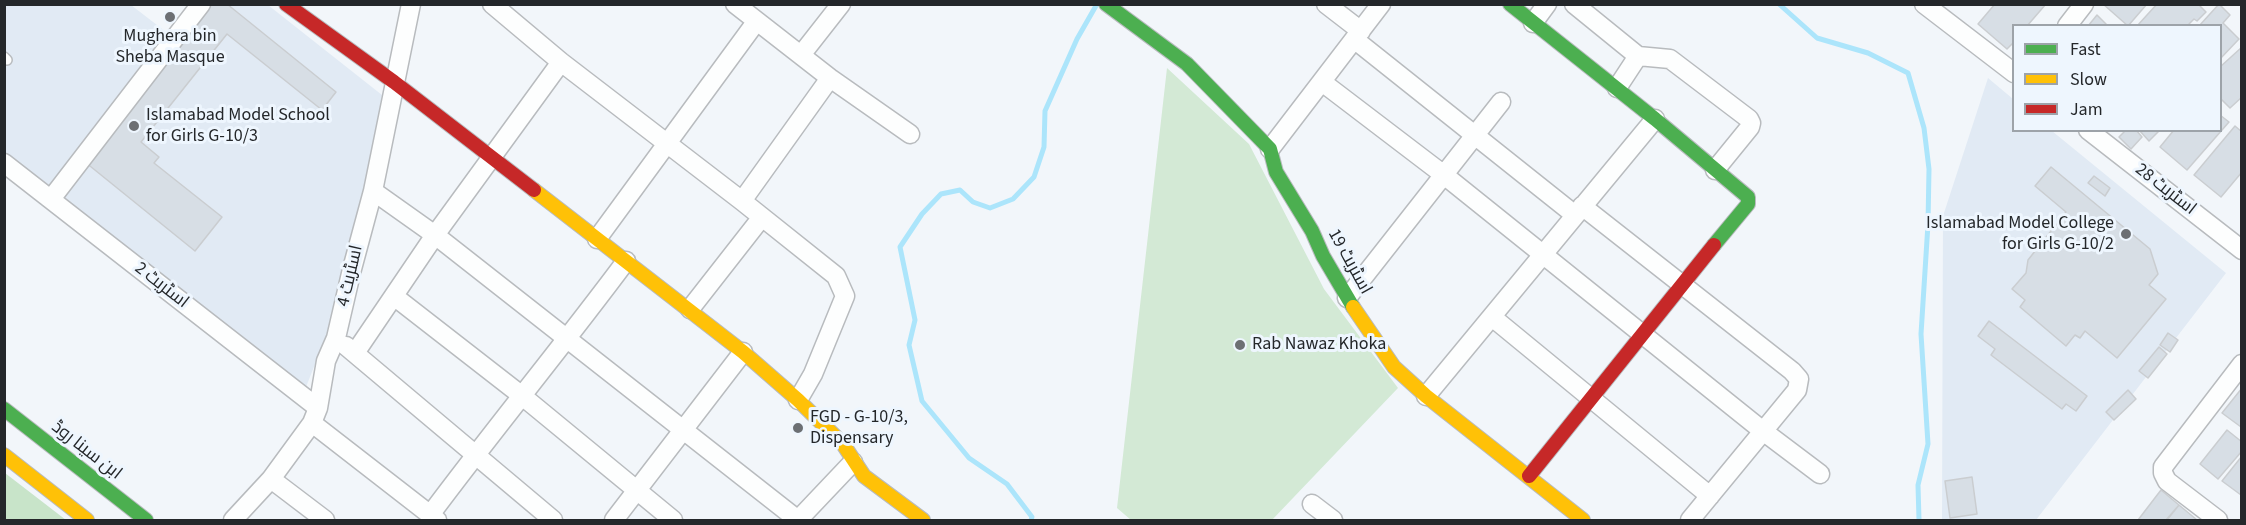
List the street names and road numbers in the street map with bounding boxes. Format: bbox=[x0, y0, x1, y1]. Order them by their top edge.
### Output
street label: اسٹریٹ 28 bbox=[2130, 160, 2200, 220]
street label: اسٹریٹ 19 bbox=[1322, 226, 1376, 298]
street label: اسٹریٹ 4 bbox=[333, 243, 369, 309]
street label: اسٹریٹ 2 bbox=[130, 258, 192, 314]
street label: ابن سینا روڈ bbox=[46, 417, 126, 485]

